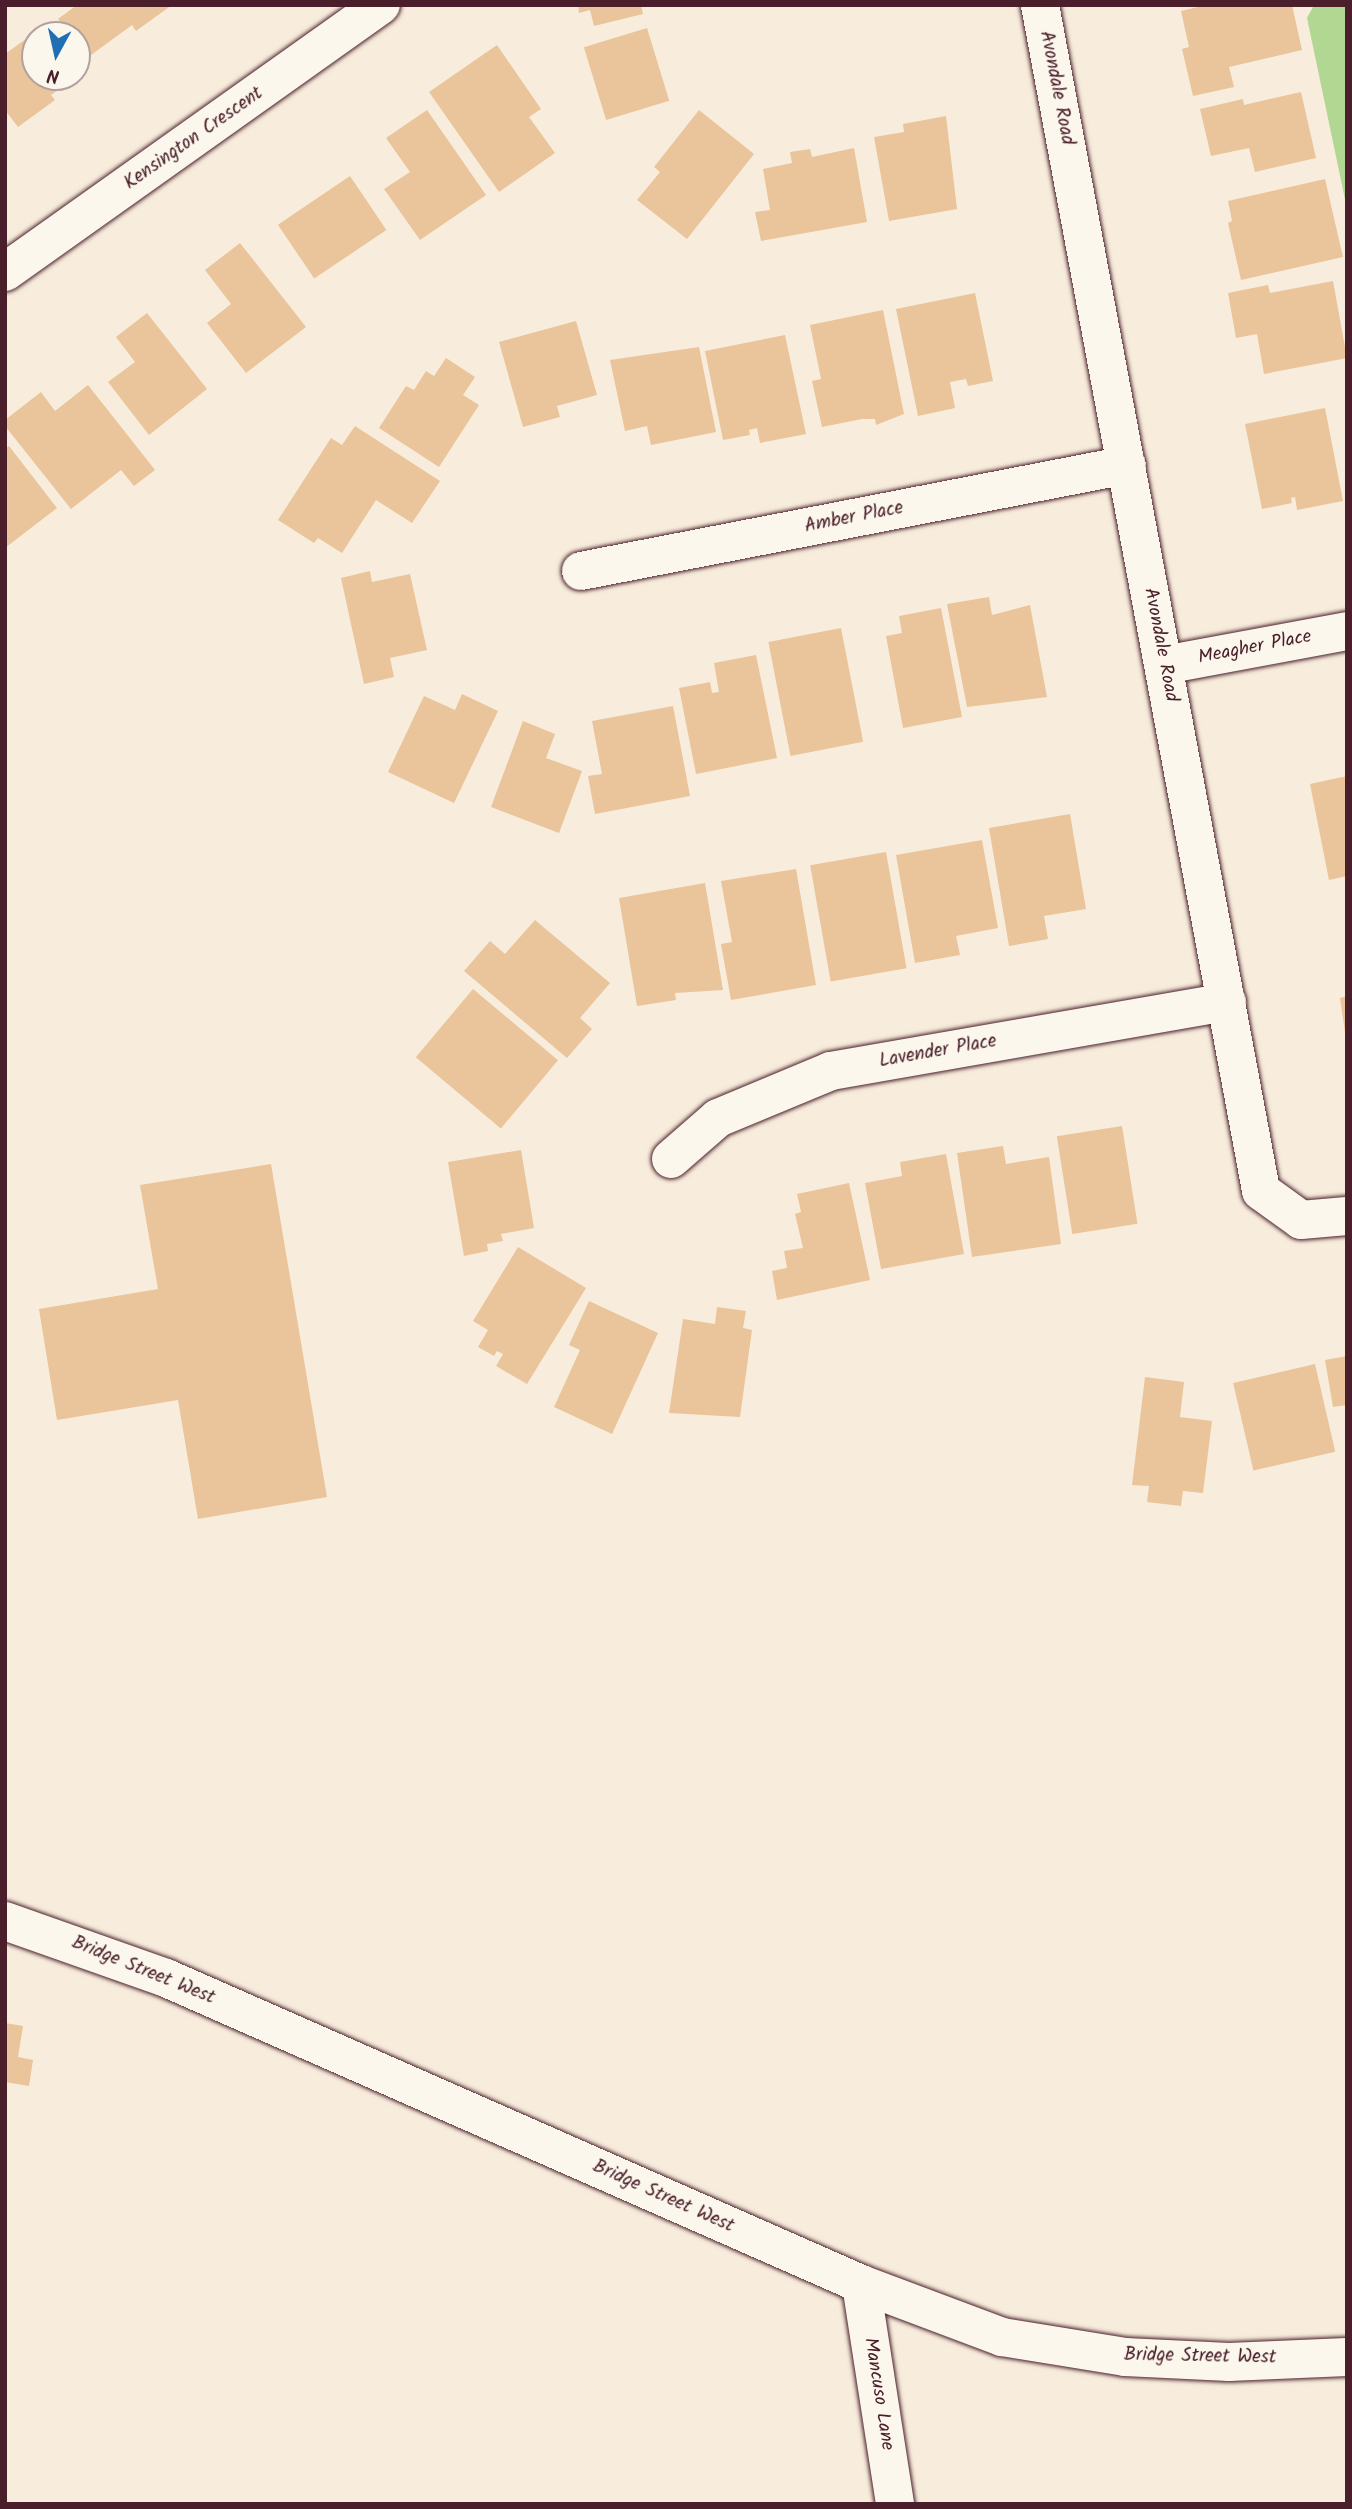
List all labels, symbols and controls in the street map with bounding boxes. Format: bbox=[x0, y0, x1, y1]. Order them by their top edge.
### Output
north arrow bbox=[21, 21, 91, 91]
street label: Avondale Road bbox=[1034, 29, 1078, 147]
text: N bbox=[45, 59, 61, 91]
street label: Kensington Crescent bbox=[120, 83, 268, 195]
street label: Amber Place bbox=[803, 497, 905, 539]
street label: Avondale Road bbox=[1138, 586, 1182, 704]
street label: Meagher Place bbox=[1196, 626, 1314, 670]
street label: Lavender Place bbox=[878, 1030, 998, 1074]
street label: Bridge Street West bbox=[68, 1932, 218, 2010]
street label: Bridge Street West bbox=[589, 2156, 737, 2238]
street label: Mancuso Lane bbox=[858, 2336, 898, 2452]
street label: Bridge Street West bbox=[1124, 2344, 1276, 2370]

